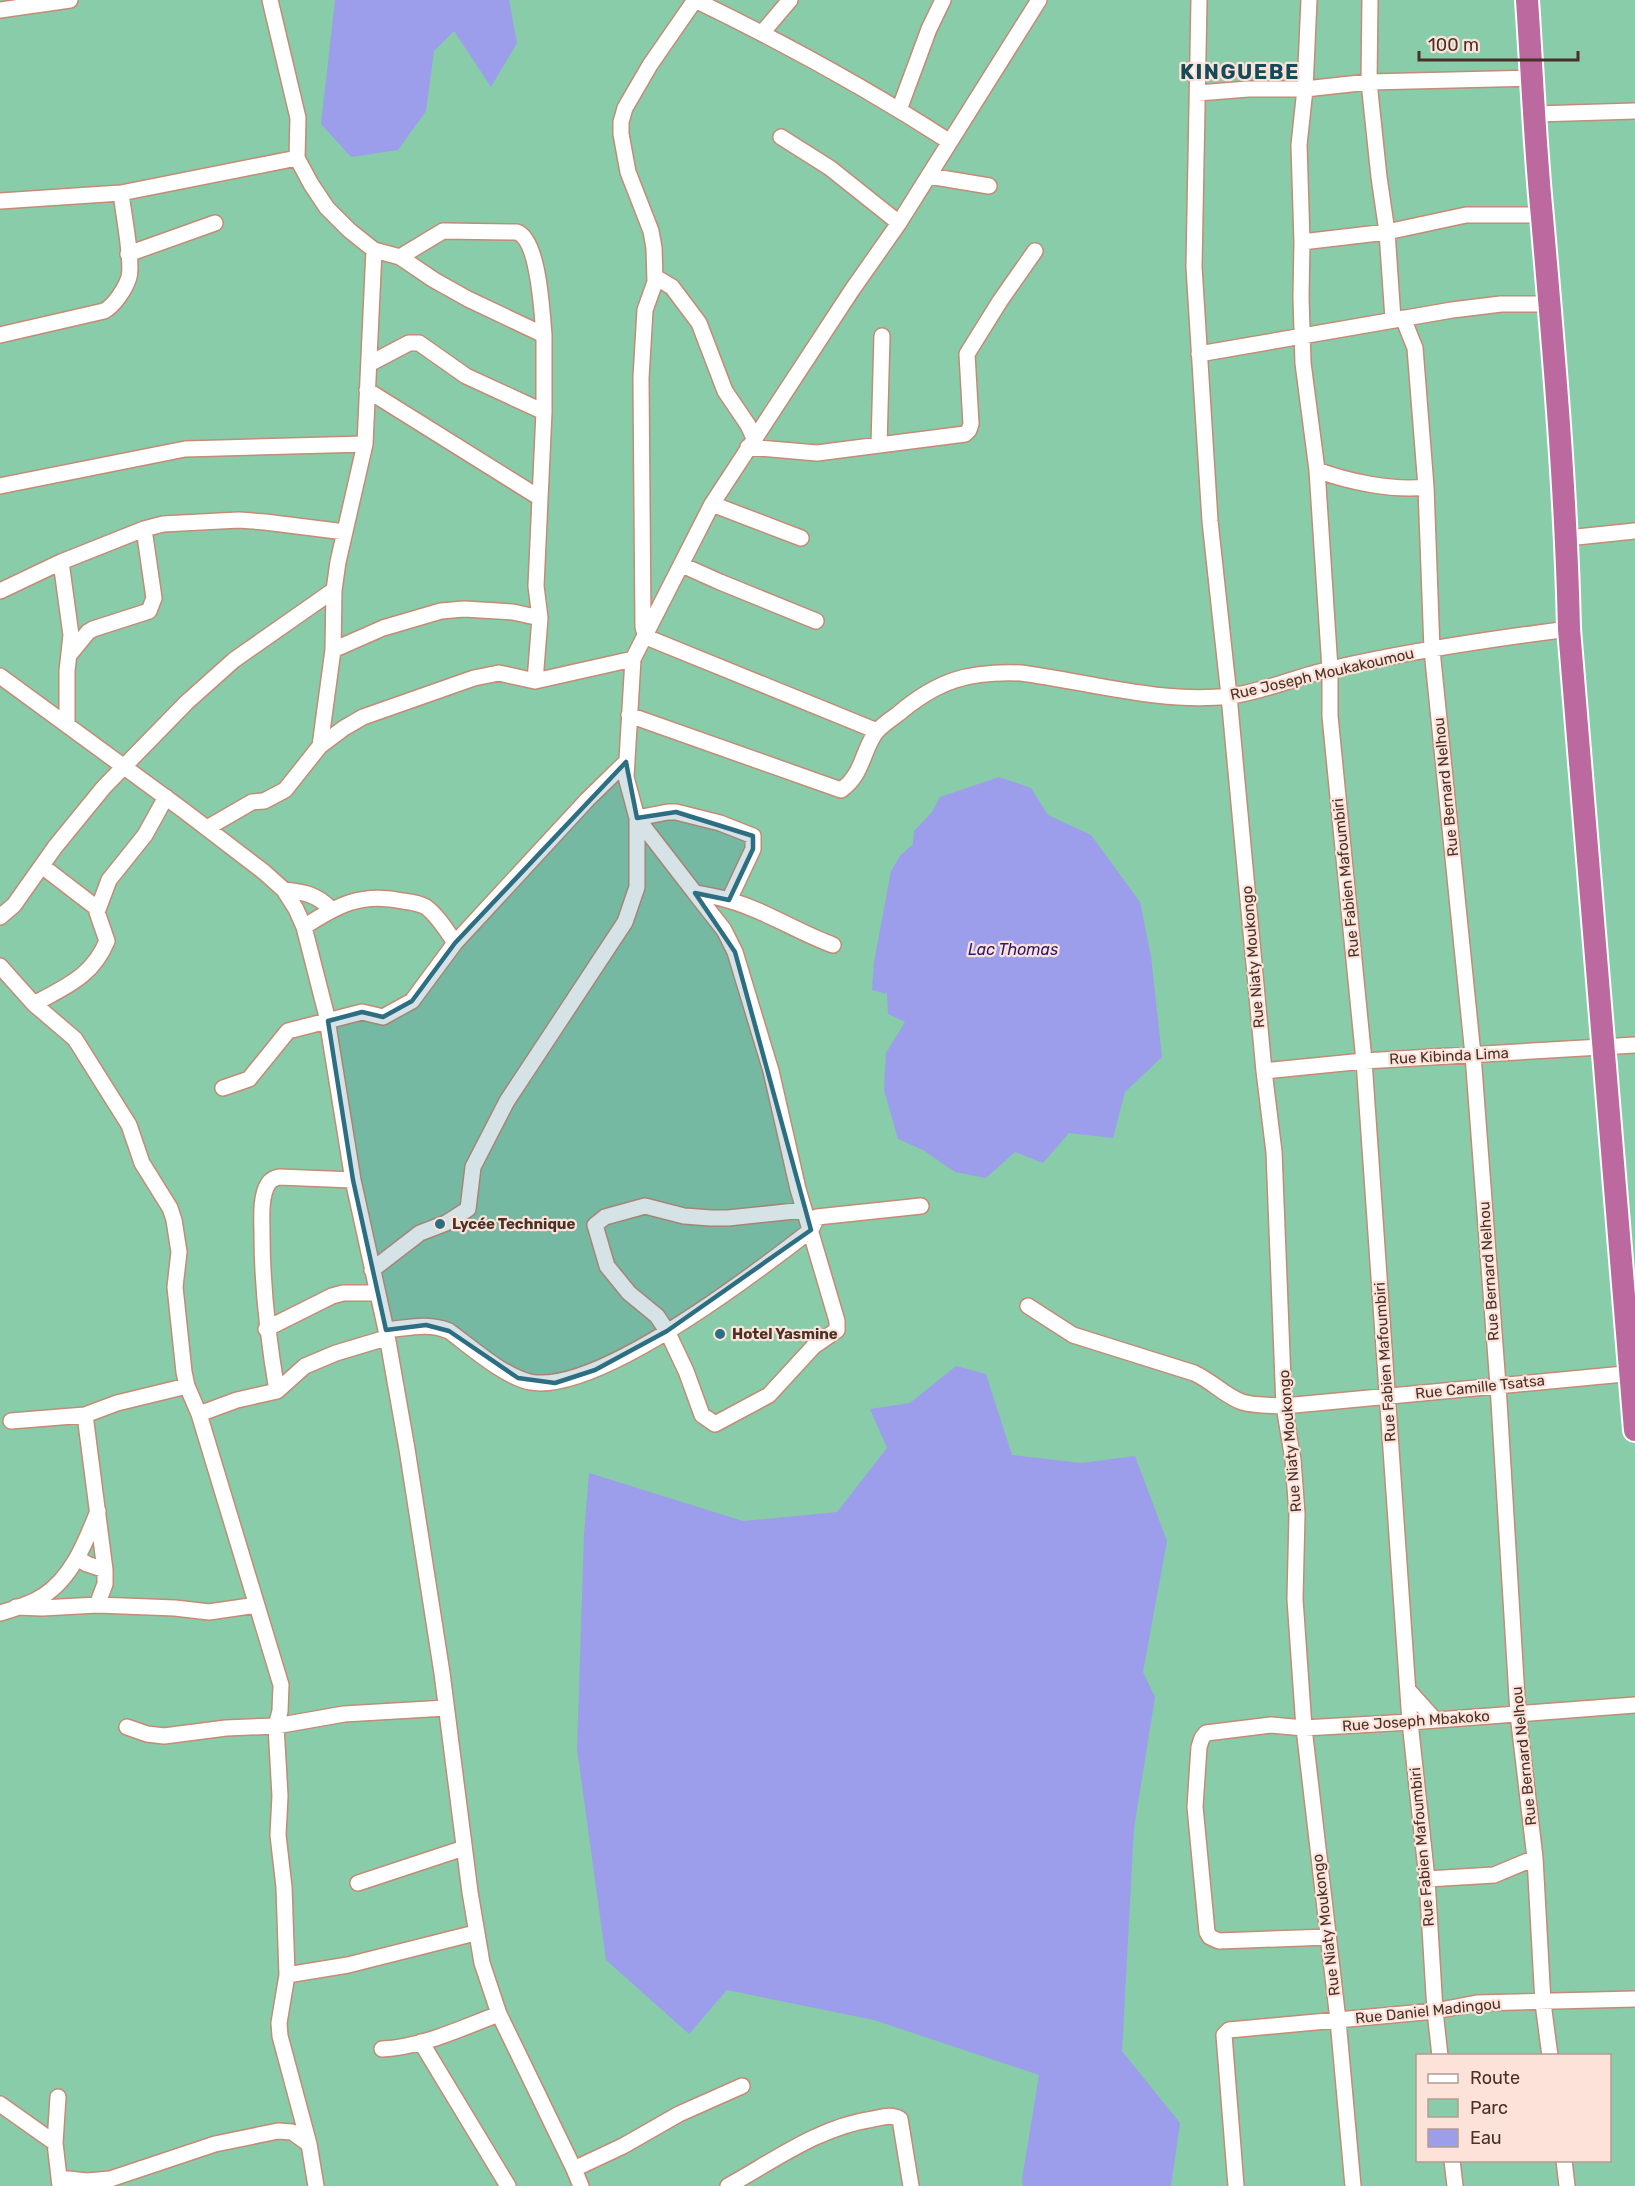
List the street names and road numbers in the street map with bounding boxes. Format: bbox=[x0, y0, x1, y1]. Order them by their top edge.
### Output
street label: Rue Joseph Moukakoumou bbox=[1228, 644, 1416, 704]
street label: Rue Bernard Nelhou bbox=[1430, 717, 1462, 857]
street label: Rue Fabien Mafoumbiri bbox=[1329, 798, 1363, 958]
street label: Rue Niaty Moukongo bbox=[1238, 885, 1268, 1029]
street label: Rue Kibinda Lima bbox=[1389, 1044, 1509, 1068]
street label: Rue Bernard Nelhou bbox=[1475, 1201, 1503, 1341]
street label: Rue Fabien Mafoumbiri bbox=[1370, 1282, 1400, 1442]
street label: Rue Niaty Moukongo bbox=[1275, 1369, 1305, 1513]
street label: Rue Camille Tsatsa bbox=[1414, 1371, 1546, 1403]
street label: Rue Bernard Nelhou bbox=[1508, 1686, 1540, 1826]
street label: Rue Joseph Mbakoko bbox=[1342, 1707, 1490, 1735]
street label: Rue Fabien Mafoumbiri bbox=[1406, 1767, 1438, 1927]
street label: Rue Niaty Moukongo bbox=[1308, 1853, 1344, 1997]
street label: Rue Daniel Madingou bbox=[1354, 1994, 1502, 2028]

